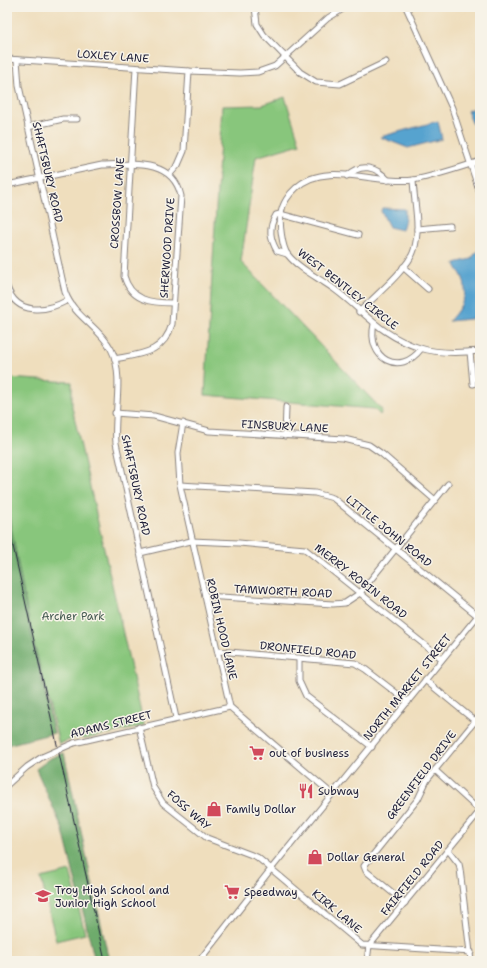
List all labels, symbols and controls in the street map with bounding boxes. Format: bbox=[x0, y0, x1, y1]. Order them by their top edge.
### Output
street label: LOXLEY LANE bbox=[76, 46, 150, 67]
street label: SHAFTSBURY ROAD bbox=[29, 120, 66, 224]
street label: CROSSBOW LANE bbox=[107, 157, 128, 249]
street label: SHERWOOD DRIVE bbox=[156, 197, 179, 299]
street label: WEST BENTLEY CIRCLE bbox=[294, 245, 401, 334]
street label: FINSBURY LANE bbox=[241, 417, 329, 436]
street label: SHAFTSBURY ROAD bbox=[117, 433, 154, 537]
street label: LITTLE JOHN ROAD bbox=[343, 492, 435, 571]
street label: MERRY ROBIN ROAD bbox=[311, 541, 410, 622]
street label: ROBIN HOOD LANE bbox=[203, 577, 241, 681]
street label: TAMWORTH ROAD bbox=[233, 581, 332, 602]
park label: Archer Park bbox=[41, 609, 105, 624]
street label: NORTH MARKET STREET bbox=[360, 631, 455, 743]
street label: DRONFIELD ROAD bbox=[259, 638, 357, 663]
street label: ADAMS STREET bbox=[69, 707, 154, 742]
street label: GREENFIELD DRIVE bbox=[383, 727, 460, 823]
supermarket icon: out of business bbox=[248, 744, 266, 762]
place label: out of business bbox=[269, 746, 349, 761]
restaurant icon: Subway bbox=[297, 782, 315, 800]
place label: Subway bbox=[318, 784, 359, 799]
street label: FOSS WAY bbox=[164, 787, 214, 834]
shop icon: Family Dollar bbox=[205, 800, 223, 818]
place label: Family Dollar bbox=[226, 802, 296, 817]
street label: FAIRFIELD ROAD bbox=[377, 838, 447, 919]
shop icon: Dollar General bbox=[306, 848, 324, 866]
place label: Dollar General bbox=[327, 850, 405, 865]
place label: Troy High School and Junior High School bbox=[55, 883, 169, 911]
supermarket icon: Speedway bbox=[223, 883, 241, 901]
place label: Speedway bbox=[244, 885, 298, 900]
street label: KIRK LANE bbox=[309, 886, 365, 937]
school or university icon: Troy High School and Junior High School bbox=[34, 887, 52, 905]

